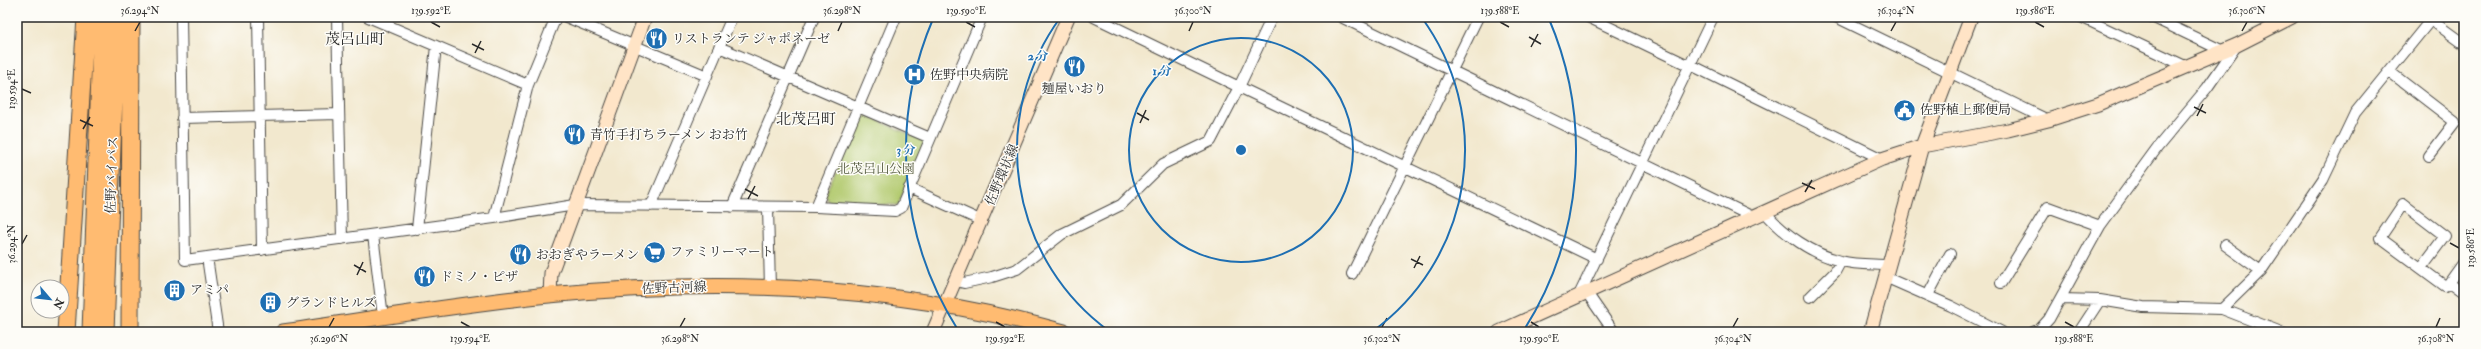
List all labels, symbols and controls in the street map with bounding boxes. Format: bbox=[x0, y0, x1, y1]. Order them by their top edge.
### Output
text: 36.294°N bbox=[121, 5, 159, 17]
text: 139.592°E bbox=[411, 5, 451, 17]
text: 36.298°N bbox=[823, 5, 861, 17]
text: 139.590°E bbox=[946, 5, 986, 17]
text: 36.300°N bbox=[1174, 5, 1212, 17]
text: 139.588°E bbox=[1481, 5, 1519, 17]
text: 36.304°N bbox=[1877, 5, 1915, 17]
text: 139.586°E bbox=[2015, 5, 2055, 17]
text: 36.306°N bbox=[2228, 5, 2266, 17]
restaurant icon: リストランテ ジャポネーゼ bbox=[643, 26, 669, 52]
district label: 茂呂山町 bbox=[325, 30, 385, 49]
place label: リストランテ ジャポネーゼ bbox=[672, 31, 830, 47]
text: 2 分 bbox=[1028, 49, 1048, 64]
restaurant icon: 麺屋いおり bbox=[1061, 54, 1087, 80]
hospital icon: 佐野中央病院 bbox=[902, 62, 928, 88]
text: 1 分 bbox=[1153, 64, 1171, 79]
place label: 佐野中央病院 bbox=[930, 67, 1008, 83]
text: 139.594°E bbox=[6, 69, 18, 109]
place label: 麺屋いおり bbox=[1041, 81, 1107, 97]
public building icon: 佐野植上郵便局 bbox=[1892, 97, 1918, 123]
place label: 佐野植上郵便局 bbox=[1920, 102, 2011, 118]
district label: 北茂呂町 bbox=[776, 110, 836, 129]
restaurant icon: 青竹手打ちラーメン おお竹 bbox=[561, 122, 587, 148]
place label: 青竹手打ちラーメン おお竹 bbox=[590, 127, 748, 143]
street label: 佐野バイパス bbox=[103, 136, 121, 214]
street label: 佐野環状線 bbox=[982, 142, 1022, 208]
text: 3 分 bbox=[896, 143, 916, 158]
centre of rings bbox=[1234, 143, 1248, 157]
park label: 北茂呂山公園 bbox=[837, 161, 915, 177]
text: 36.294°N bbox=[6, 225, 18, 263]
text: 139.586°E bbox=[2465, 228, 2477, 268]
supermarket icon: ファミリーマート bbox=[642, 239, 668, 265]
restaurant icon: おおぎやラーメン bbox=[508, 242, 534, 268]
place label: ファミリーマート bbox=[670, 244, 774, 260]
place label: おおぎやラーメン bbox=[536, 247, 639, 263]
restaurant icon: ドミノ・ピザ bbox=[411, 264, 437, 290]
place label: ドミノ・ピザ bbox=[440, 269, 518, 285]
building icon: アミパ bbox=[162, 277, 188, 303]
north arrow bbox=[30, 279, 70, 319]
street label: 佐野古河線 bbox=[641, 279, 707, 297]
place label: アミパ bbox=[190, 282, 229, 298]
building icon: グランドヒルズ bbox=[257, 290, 283, 316]
text: N bbox=[50, 295, 67, 312]
place label: グランドヒルズ bbox=[286, 295, 377, 311]
text: 36.296°N bbox=[310, 333, 348, 345]
text: 139.594°E bbox=[450, 333, 490, 345]
text: 36.298°N bbox=[661, 333, 699, 345]
text: 139.592°E bbox=[985, 333, 1025, 345]
text: 36.302°N bbox=[1363, 333, 1401, 345]
text: 139.590°E bbox=[1519, 333, 1559, 345]
text: 36.304°N bbox=[1714, 333, 1752, 345]
text: 139.588°E bbox=[2055, 333, 2093, 345]
text: 36.308°N bbox=[2418, 333, 2455, 345]

